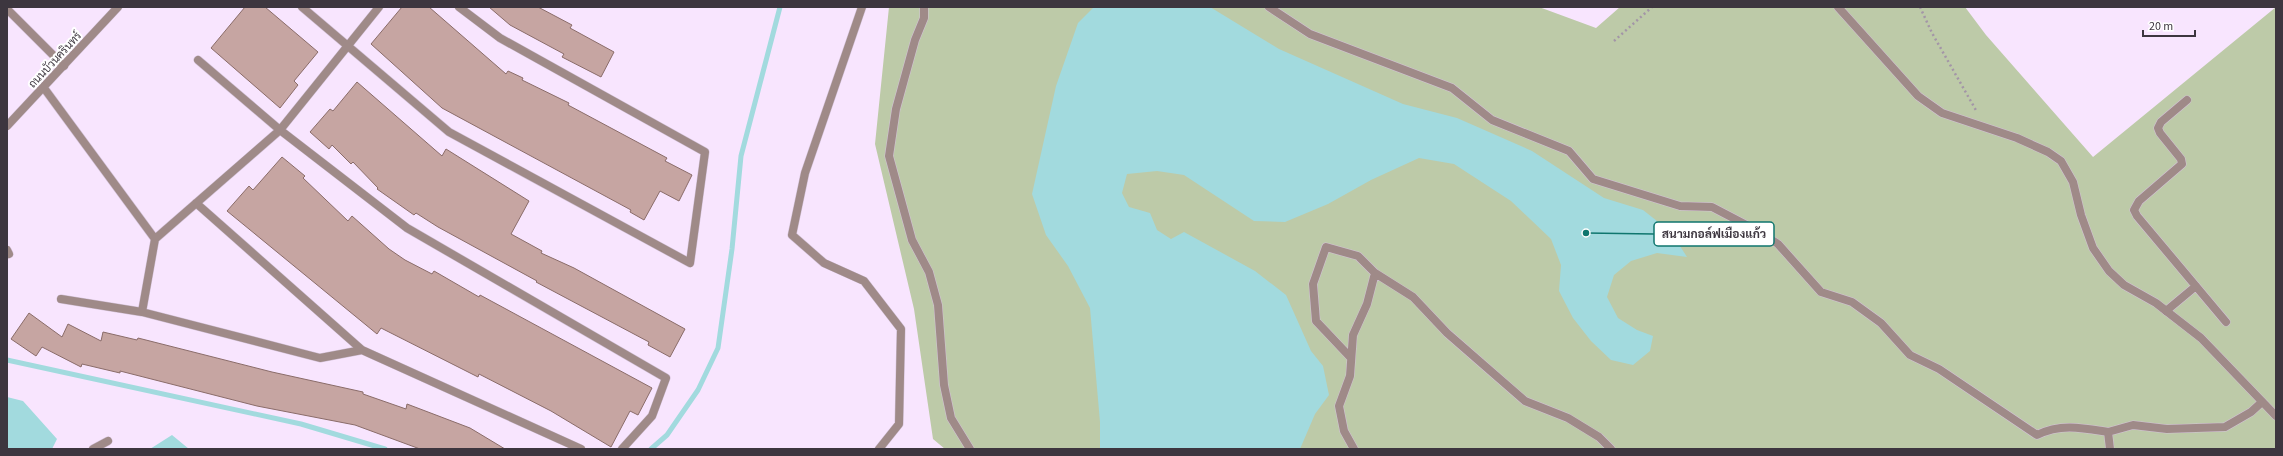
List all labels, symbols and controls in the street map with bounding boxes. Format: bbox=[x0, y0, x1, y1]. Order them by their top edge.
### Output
scale bar bbox=[2143, 12, 2195, 38]
text: 20 m bbox=[2149, 18, 2173, 35]
street label: ถนนบัวนครินทร์ bbox=[24, 28, 85, 91]
callout: สนามกอล์ฟเมืองแก้ว bbox=[1654, 222, 1774, 246]
text: สนามกอล์ฟเมืองแก้ว bbox=[1662, 226, 1766, 243]

